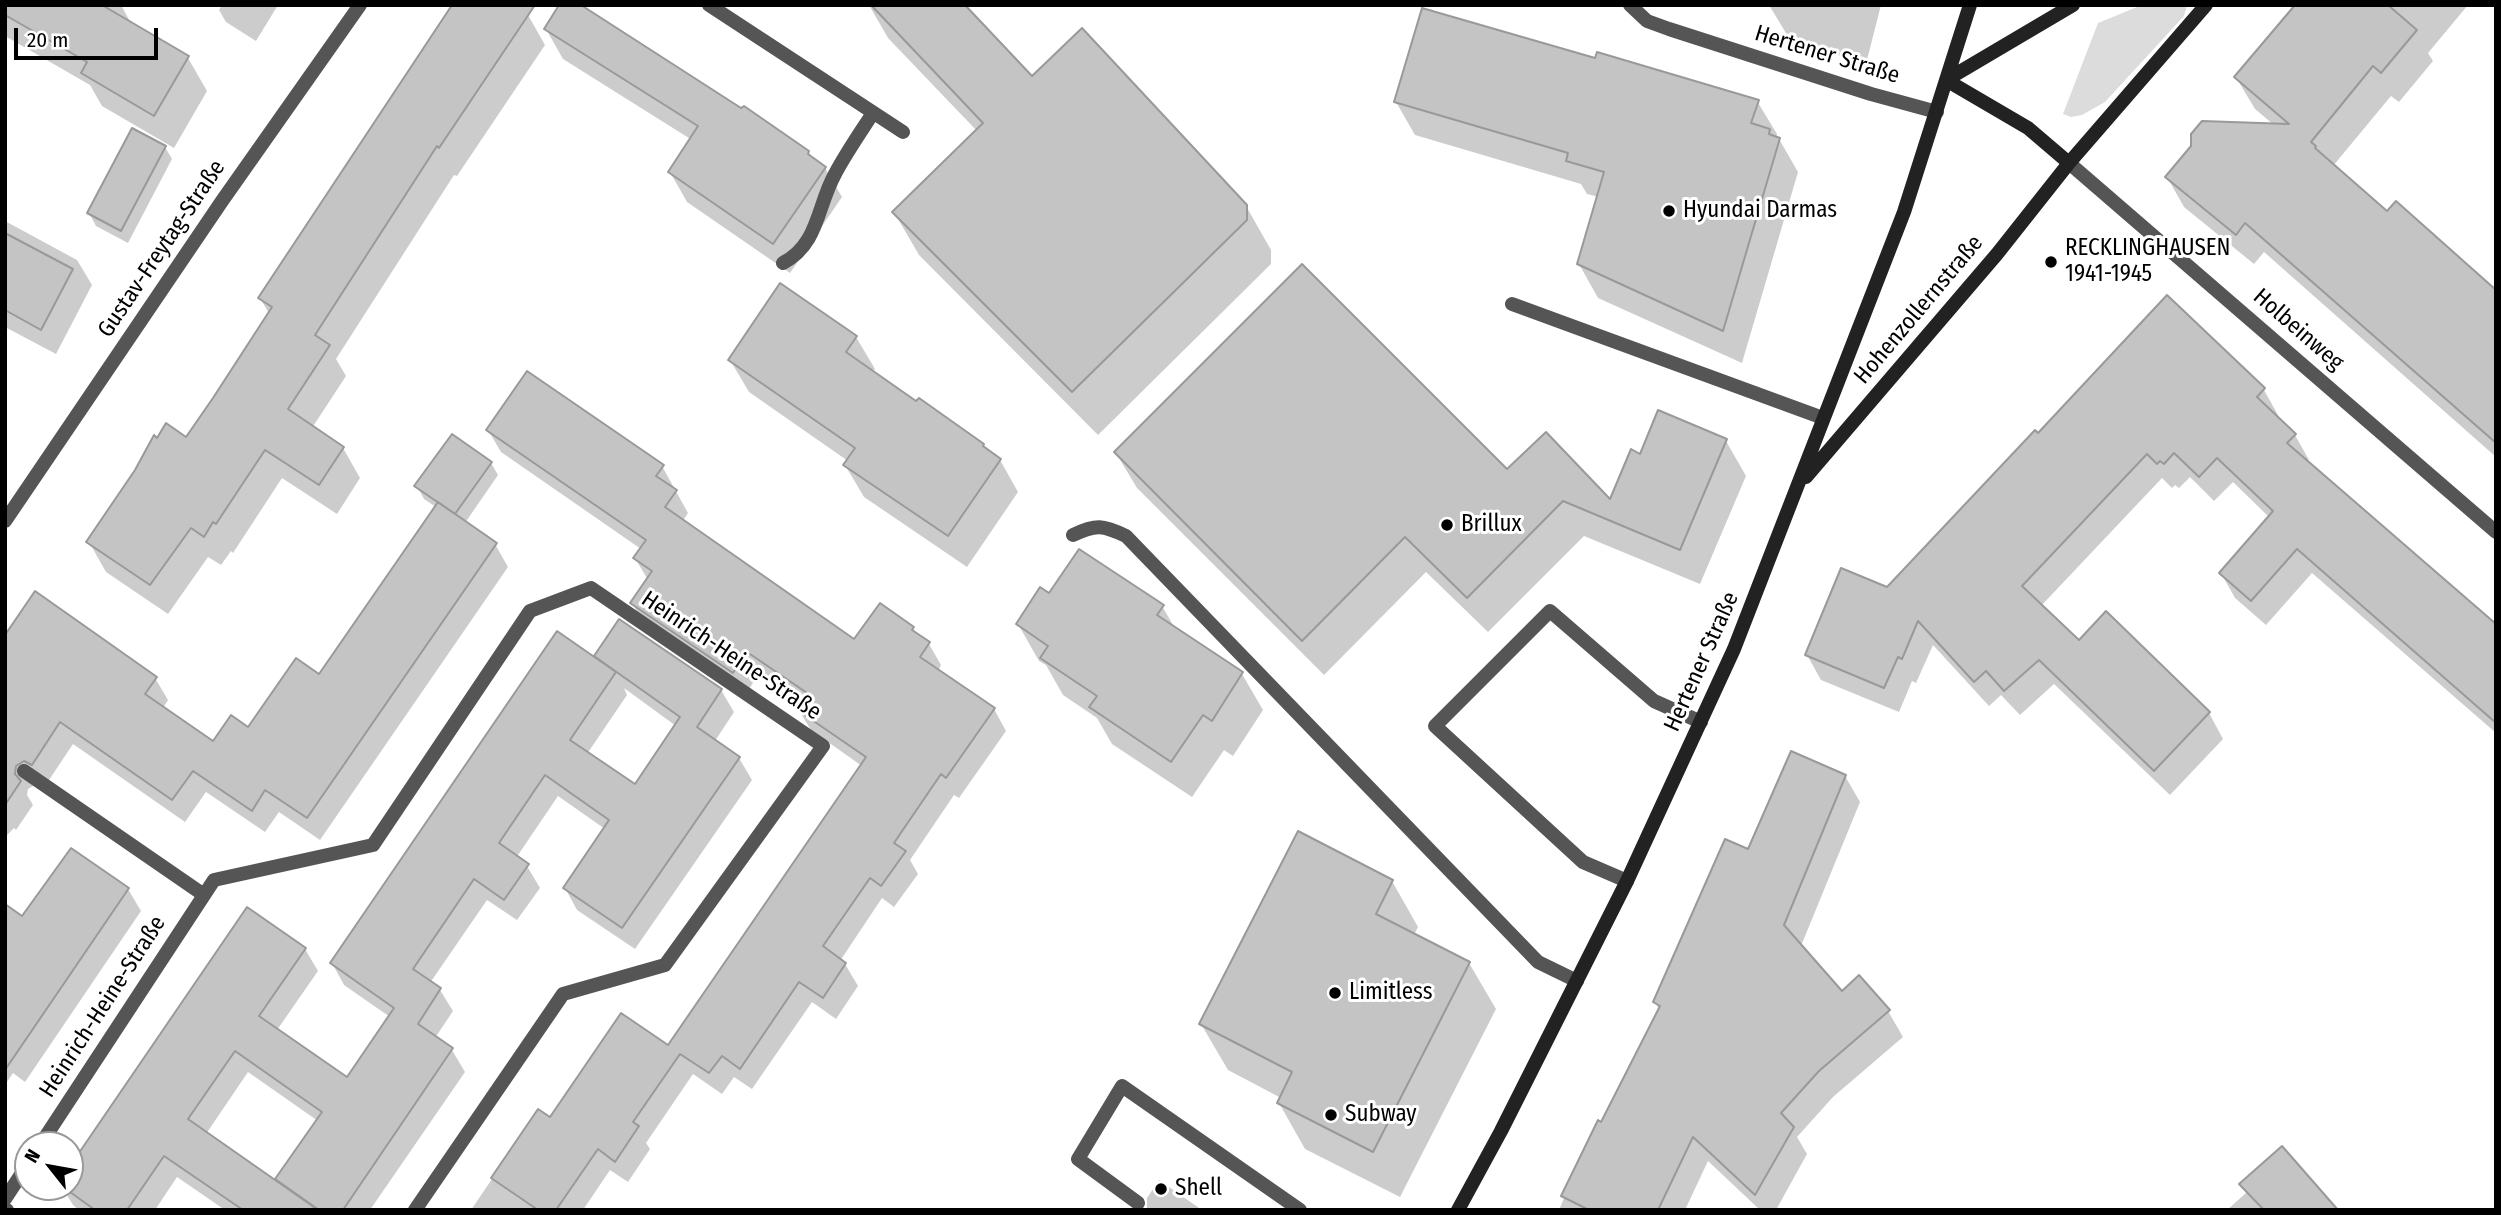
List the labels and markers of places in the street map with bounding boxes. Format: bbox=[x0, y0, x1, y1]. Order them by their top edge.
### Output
place label: Hyundai Darmas bbox=[1683, 197, 1837, 225]
marker: Hyundai Darmas bbox=[1661, 203, 1677, 219]
place label: RECKLINGHAUSEN 1941-1945 bbox=[2065, 235, 2231, 289]
marker: RECKLINGHAUSEN 1941-1945 bbox=[2043, 254, 2059, 270]
place label: Brillux bbox=[1461, 511, 1522, 539]
marker: Brillux bbox=[1439, 517, 1455, 533]
place label: Limitless bbox=[1349, 979, 1432, 1007]
marker: Limitless bbox=[1327, 985, 1343, 1001]
place label: Subway bbox=[1345, 1101, 1417, 1129]
marker: Subway bbox=[1323, 1107, 1339, 1123]
place label: Shell bbox=[1175, 1175, 1222, 1203]
marker: Shell bbox=[1153, 1181, 1169, 1197]

